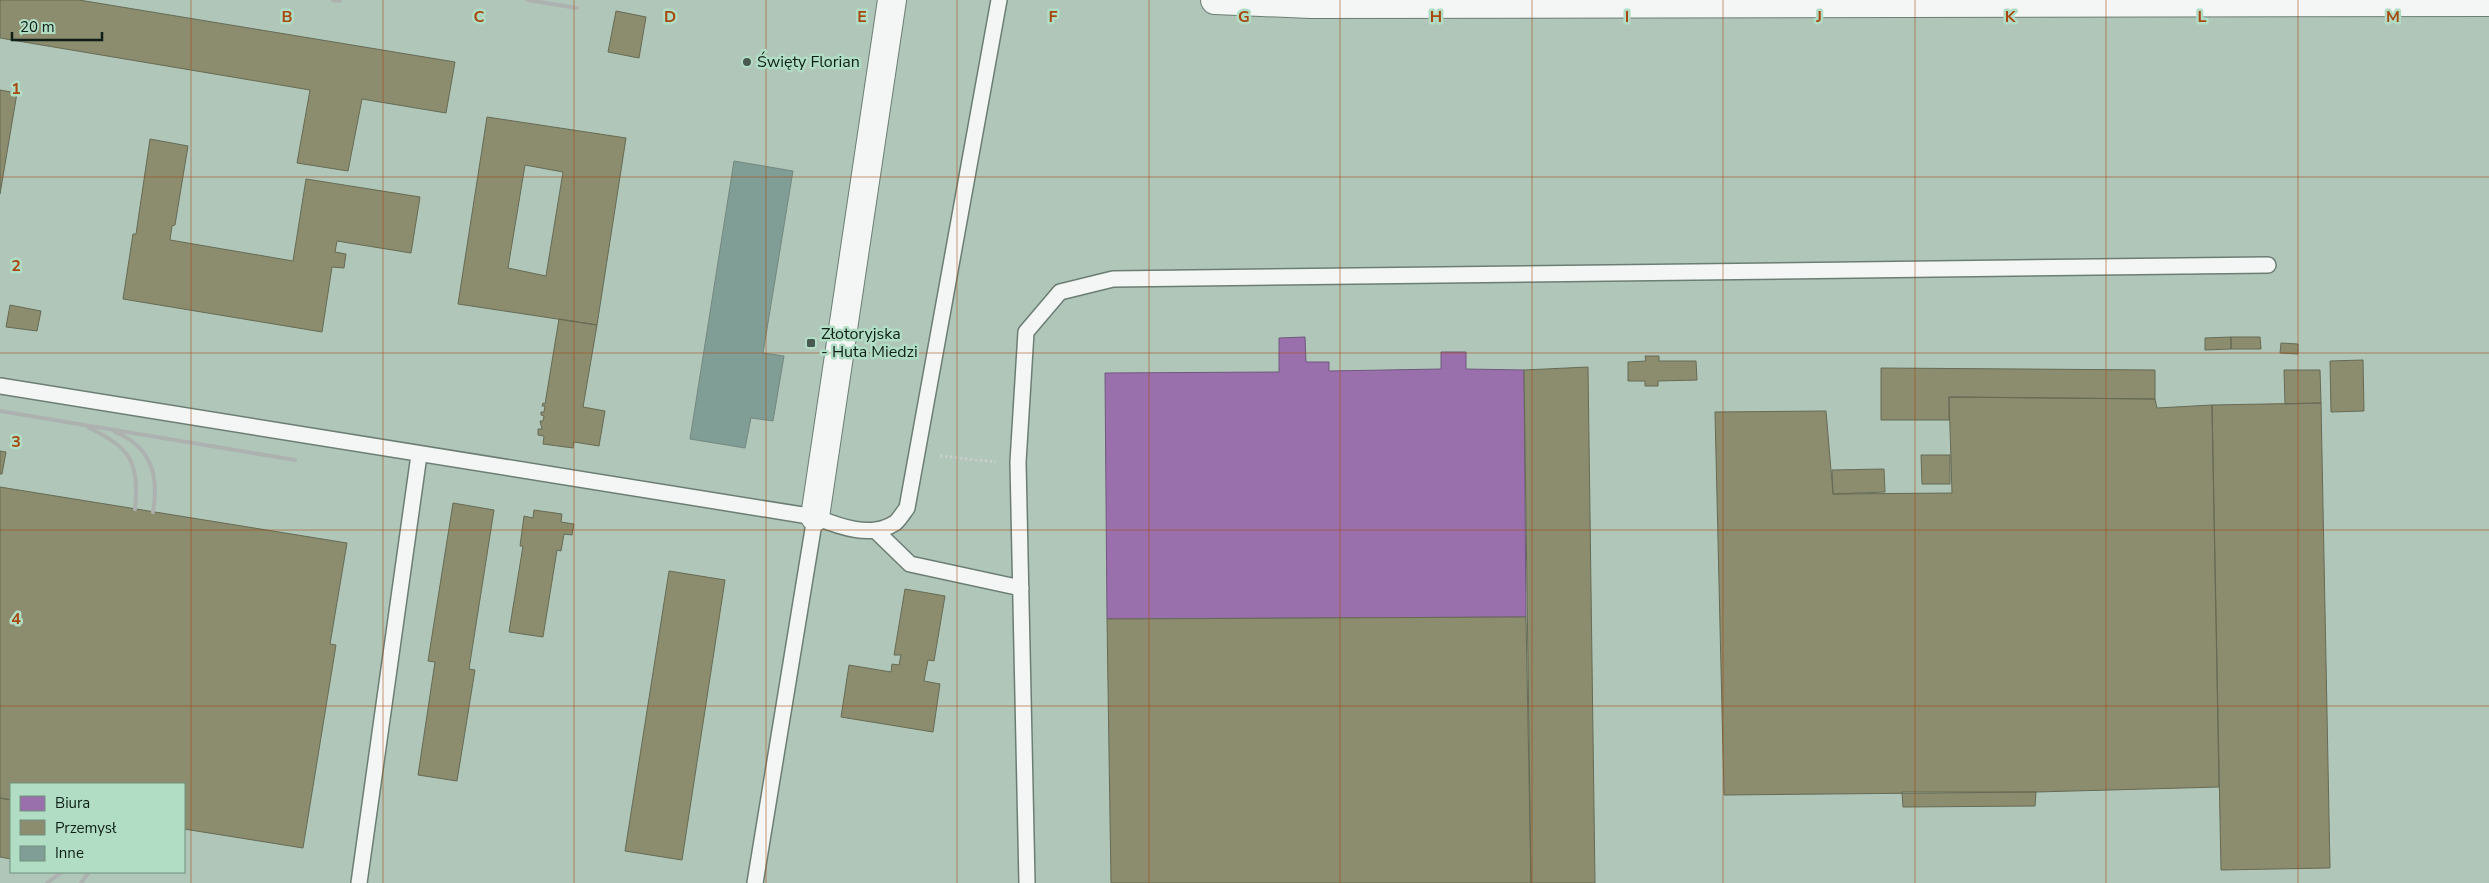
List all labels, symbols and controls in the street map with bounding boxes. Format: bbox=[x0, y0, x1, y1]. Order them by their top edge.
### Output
text: B bbox=[281, 6, 293, 28]
text: C bbox=[474, 6, 485, 28]
text: D bbox=[664, 6, 676, 28]
text: E bbox=[857, 6, 867, 28]
text: F bbox=[1049, 6, 1058, 28]
text: G bbox=[1238, 6, 1250, 28]
text: H bbox=[1430, 6, 1442, 28]
text: I bbox=[1625, 6, 1629, 28]
text: J bbox=[1815, 6, 1822, 28]
text: K bbox=[2005, 6, 2017, 28]
text: L bbox=[2198, 6, 2207, 28]
text: M bbox=[2386, 6, 2400, 28]
scale bar bbox=[12, 10, 102, 42]
text: 20 m bbox=[20, 17, 55, 37]
place label: Święty Florian bbox=[757, 51, 860, 73]
marker: Święty Florian bbox=[741, 56, 753, 68]
text: 1 bbox=[11, 78, 21, 100]
text: 2 bbox=[11, 255, 21, 277]
place label: Złotoryjska - Huta Miedzi bbox=[821, 323, 918, 363]
marker: Złotoryjska - Huta Miedzi bbox=[805, 337, 817, 349]
text: 3 bbox=[11, 431, 21, 453]
text: 4 bbox=[11, 608, 21, 630]
legend bbox=[10, 783, 185, 873]
text: Biura bbox=[55, 793, 90, 813]
text: Przemysł bbox=[55, 818, 117, 838]
text: Inne bbox=[55, 843, 84, 863]

